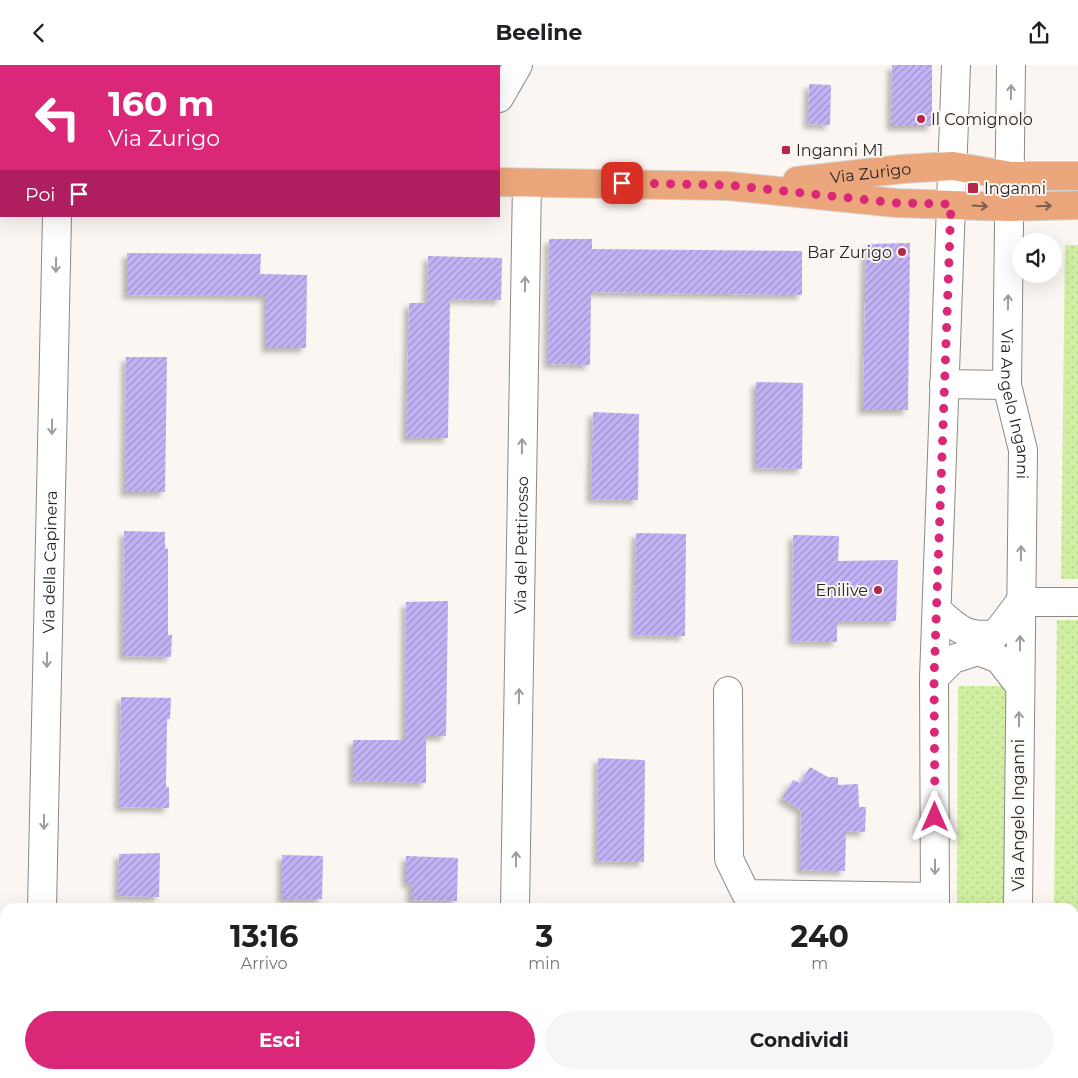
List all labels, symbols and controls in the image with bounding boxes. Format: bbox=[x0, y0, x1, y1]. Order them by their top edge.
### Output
icon: back bbox=[25, 19, 53, 47]
text: Beeline bbox=[495, 19, 583, 46]
icon: share bbox=[1025, 19, 1053, 47]
text: 160 m bbox=[108, 82, 214, 125]
icon: left bbox=[25, 85, 90, 150]
one-way arrow bbox=[1006, 85, 1016, 101]
place label: Il Comignolo bbox=[931, 110, 1033, 129]
marker: Il Comignolo bbox=[915, 113, 927, 125]
text: Via Zurigo bbox=[108, 125, 220, 152]
place label: Inganni M1 bbox=[796, 141, 883, 160]
marker: Inganni M1 bbox=[780, 144, 792, 156]
street label: Via Zurigo bbox=[829, 159, 912, 187]
pin bbox=[601, 162, 643, 204]
icon: arrive bbox=[608, 169, 636, 197]
place label: Inganni bbox=[984, 179, 1046, 198]
icon: arrive bbox=[65, 180, 93, 208]
marker: Inganni bbox=[966, 181, 980, 195]
text: Poi bbox=[25, 183, 55, 206]
one-way arrow bbox=[972, 201, 988, 210]
one-way arrow bbox=[1036, 202, 1052, 211]
map controls bbox=[1012, 233, 1062, 283]
button: sound bbox=[1012, 233, 1062, 283]
place label: Bar Zurigo bbox=[807, 243, 892, 262]
marker: Bar Zurigo bbox=[896, 246, 908, 258]
one-way arrow bbox=[51, 257, 60, 273]
one-way arrow bbox=[520, 276, 530, 292]
one-way arrow bbox=[1003, 294, 1013, 310]
street label: Via Angelo Inganni bbox=[996, 329, 1033, 479]
one-way arrow bbox=[47, 419, 57, 435]
one-way arrow bbox=[518, 439, 527, 455]
street label: Via del Pettirosso bbox=[511, 476, 532, 614]
street label: Via della Capinera bbox=[39, 490, 61, 634]
one-way arrow bbox=[1016, 545, 1026, 562]
place label: Enilive bbox=[815, 581, 868, 600]
marker: Enilive bbox=[872, 584, 884, 596]
one-way arrow bbox=[1015, 635, 1024, 651]
one-way arrow bbox=[42, 652, 52, 668]
one-way arrow bbox=[514, 689, 523, 705]
one-way arrow bbox=[1014, 711, 1024, 728]
street label: Via Angelo Inganni bbox=[1009, 739, 1028, 891]
position arrow bbox=[908, 790, 960, 842]
one-way arrow bbox=[39, 814, 48, 830]
one-way arrow bbox=[511, 851, 521, 868]
one-way arrow bbox=[930, 858, 940, 875]
text: 13:16 bbox=[230, 918, 298, 955]
text: 3 bbox=[536, 918, 553, 955]
text: 240 bbox=[791, 918, 849, 955]
text: Arrivo bbox=[241, 954, 288, 973]
text: min bbox=[528, 954, 560, 973]
text: m bbox=[811, 954, 828, 973]
button: Esci bbox=[25, 1011, 535, 1069]
button: Condividi bbox=[545, 1011, 1054, 1069]

